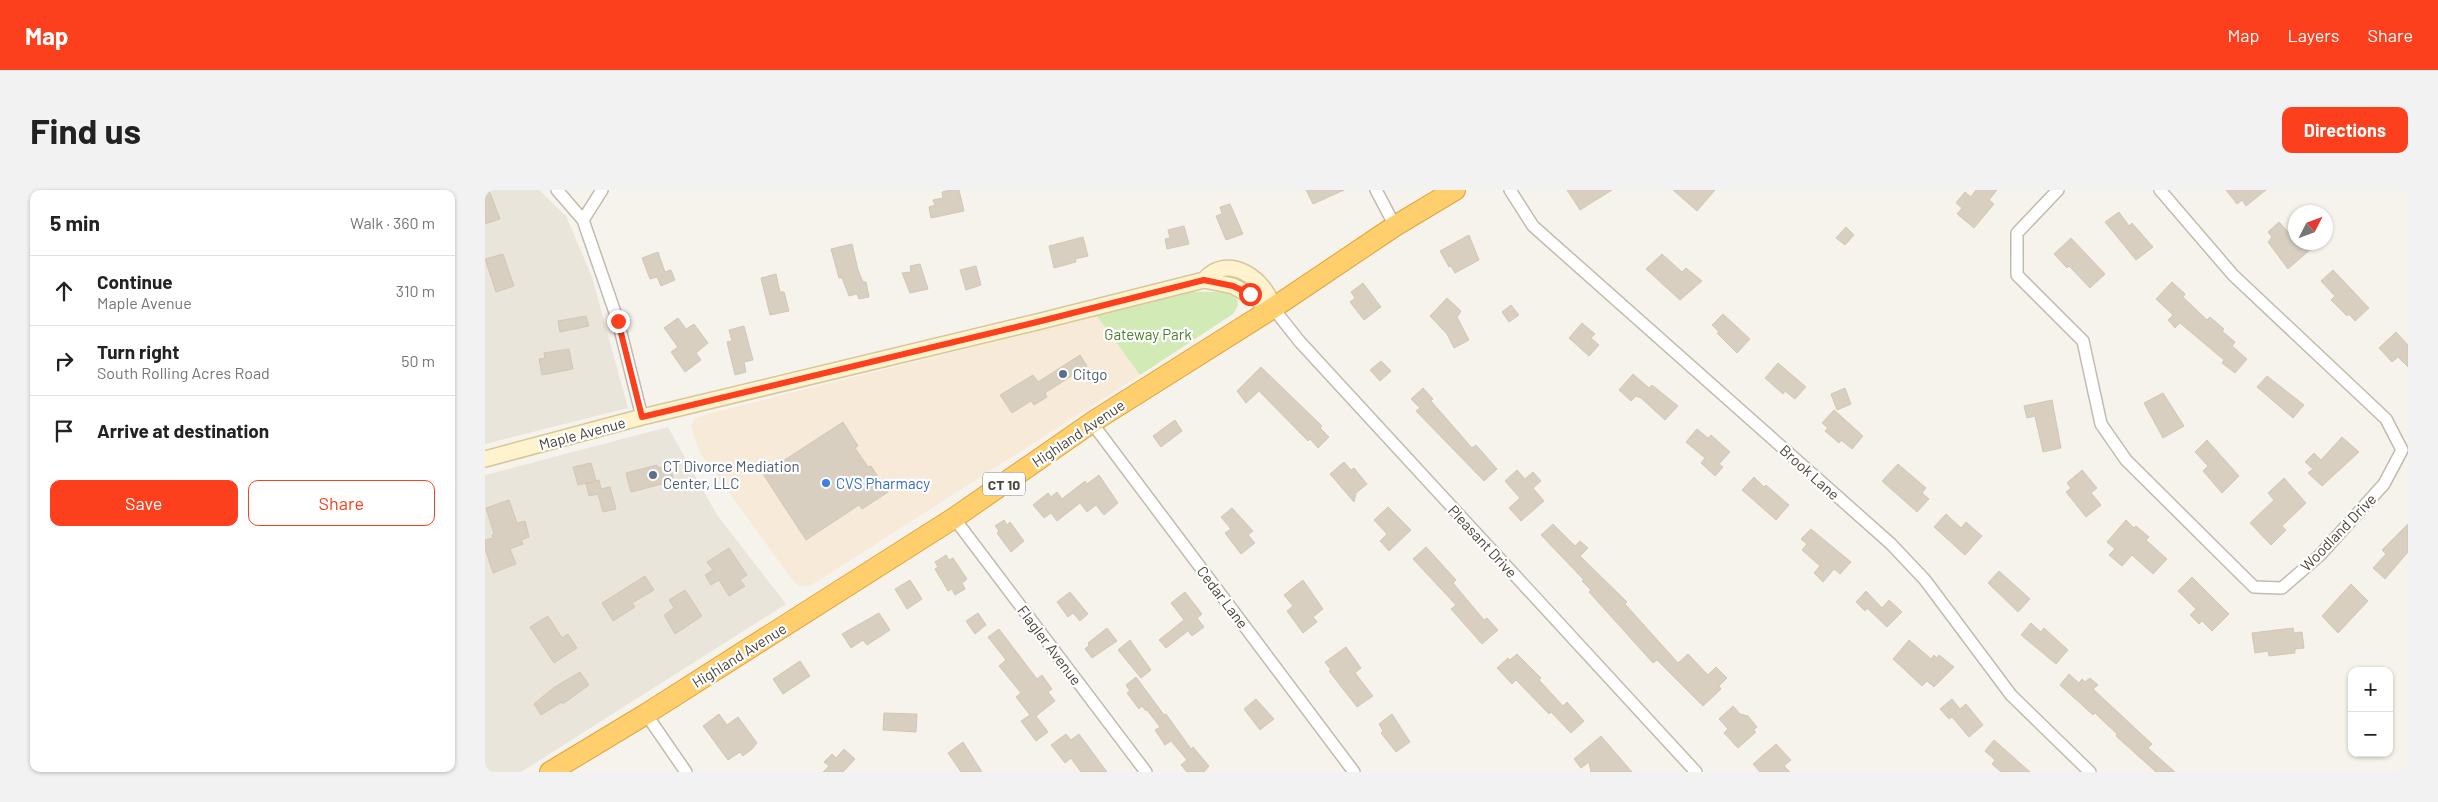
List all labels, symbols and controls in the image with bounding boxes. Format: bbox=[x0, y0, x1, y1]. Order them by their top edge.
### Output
text: Map bbox=[25, 21, 68, 50]
text: Map bbox=[2227, 24, 2259, 46]
text: Layers bbox=[2287, 24, 2340, 46]
text: Share bbox=[2368, 24, 2413, 46]
button: Directions bbox=[2282, 107, 2408, 153]
text: Find us bbox=[30, 109, 141, 151]
north arrow bbox=[2288, 205, 2333, 250]
text: 5 min bbox=[50, 210, 100, 235]
text: Walk · 360 m bbox=[350, 213, 435, 232]
text: Continue bbox=[97, 270, 173, 293]
icon: ahead bbox=[50, 277, 78, 305]
text: 310 m bbox=[396, 281, 435, 300]
route start bbox=[1239, 283, 1262, 306]
text: Maple Avenue bbox=[97, 293, 192, 312]
route end bbox=[607, 310, 630, 333]
park label: Gateway Park bbox=[1104, 325, 1192, 343]
text: Turn right bbox=[97, 340, 179, 363]
icon: right bbox=[50, 347, 78, 375]
text: 50 m bbox=[401, 351, 435, 370]
text: South Rolling Acres Road bbox=[97, 363, 270, 382]
place label: Citgo bbox=[1073, 365, 1108, 383]
marker: Citgo bbox=[1057, 368, 1069, 380]
street label: Highland Avenue bbox=[1028, 395, 1128, 471]
street label: Maple Avenue bbox=[537, 413, 627, 453]
icon: arrive bbox=[50, 417, 78, 445]
text: Arrive at destination bbox=[97, 419, 269, 442]
street label: Brook Lane bbox=[1777, 441, 1843, 503]
place label: CT Divorce Mediation Center, LLC bbox=[663, 457, 800, 492]
marker: CT Divorce Mediation Center, LLC bbox=[647, 469, 659, 481]
road number: CT 10 bbox=[983, 472, 1025, 496]
place label: CVS Pharmacy bbox=[836, 474, 930, 492]
marker: CVS Pharmacy bbox=[820, 477, 832, 489]
button: Save bbox=[50, 480, 238, 526]
button: Share bbox=[248, 480, 435, 526]
street label: Woodland Drive bbox=[2297, 490, 2379, 574]
street label: Pleasant Drive bbox=[1445, 501, 1521, 581]
street label: Cedar Lane bbox=[1194, 562, 1252, 632]
street label: Flagler Avenue bbox=[1014, 602, 1086, 688]
street label: Highland Avenue bbox=[689, 619, 789, 691]
map controls bbox=[2348, 667, 2393, 757]
button: + bbox=[2348, 667, 2393, 712]
button: − bbox=[2348, 712, 2393, 757]

